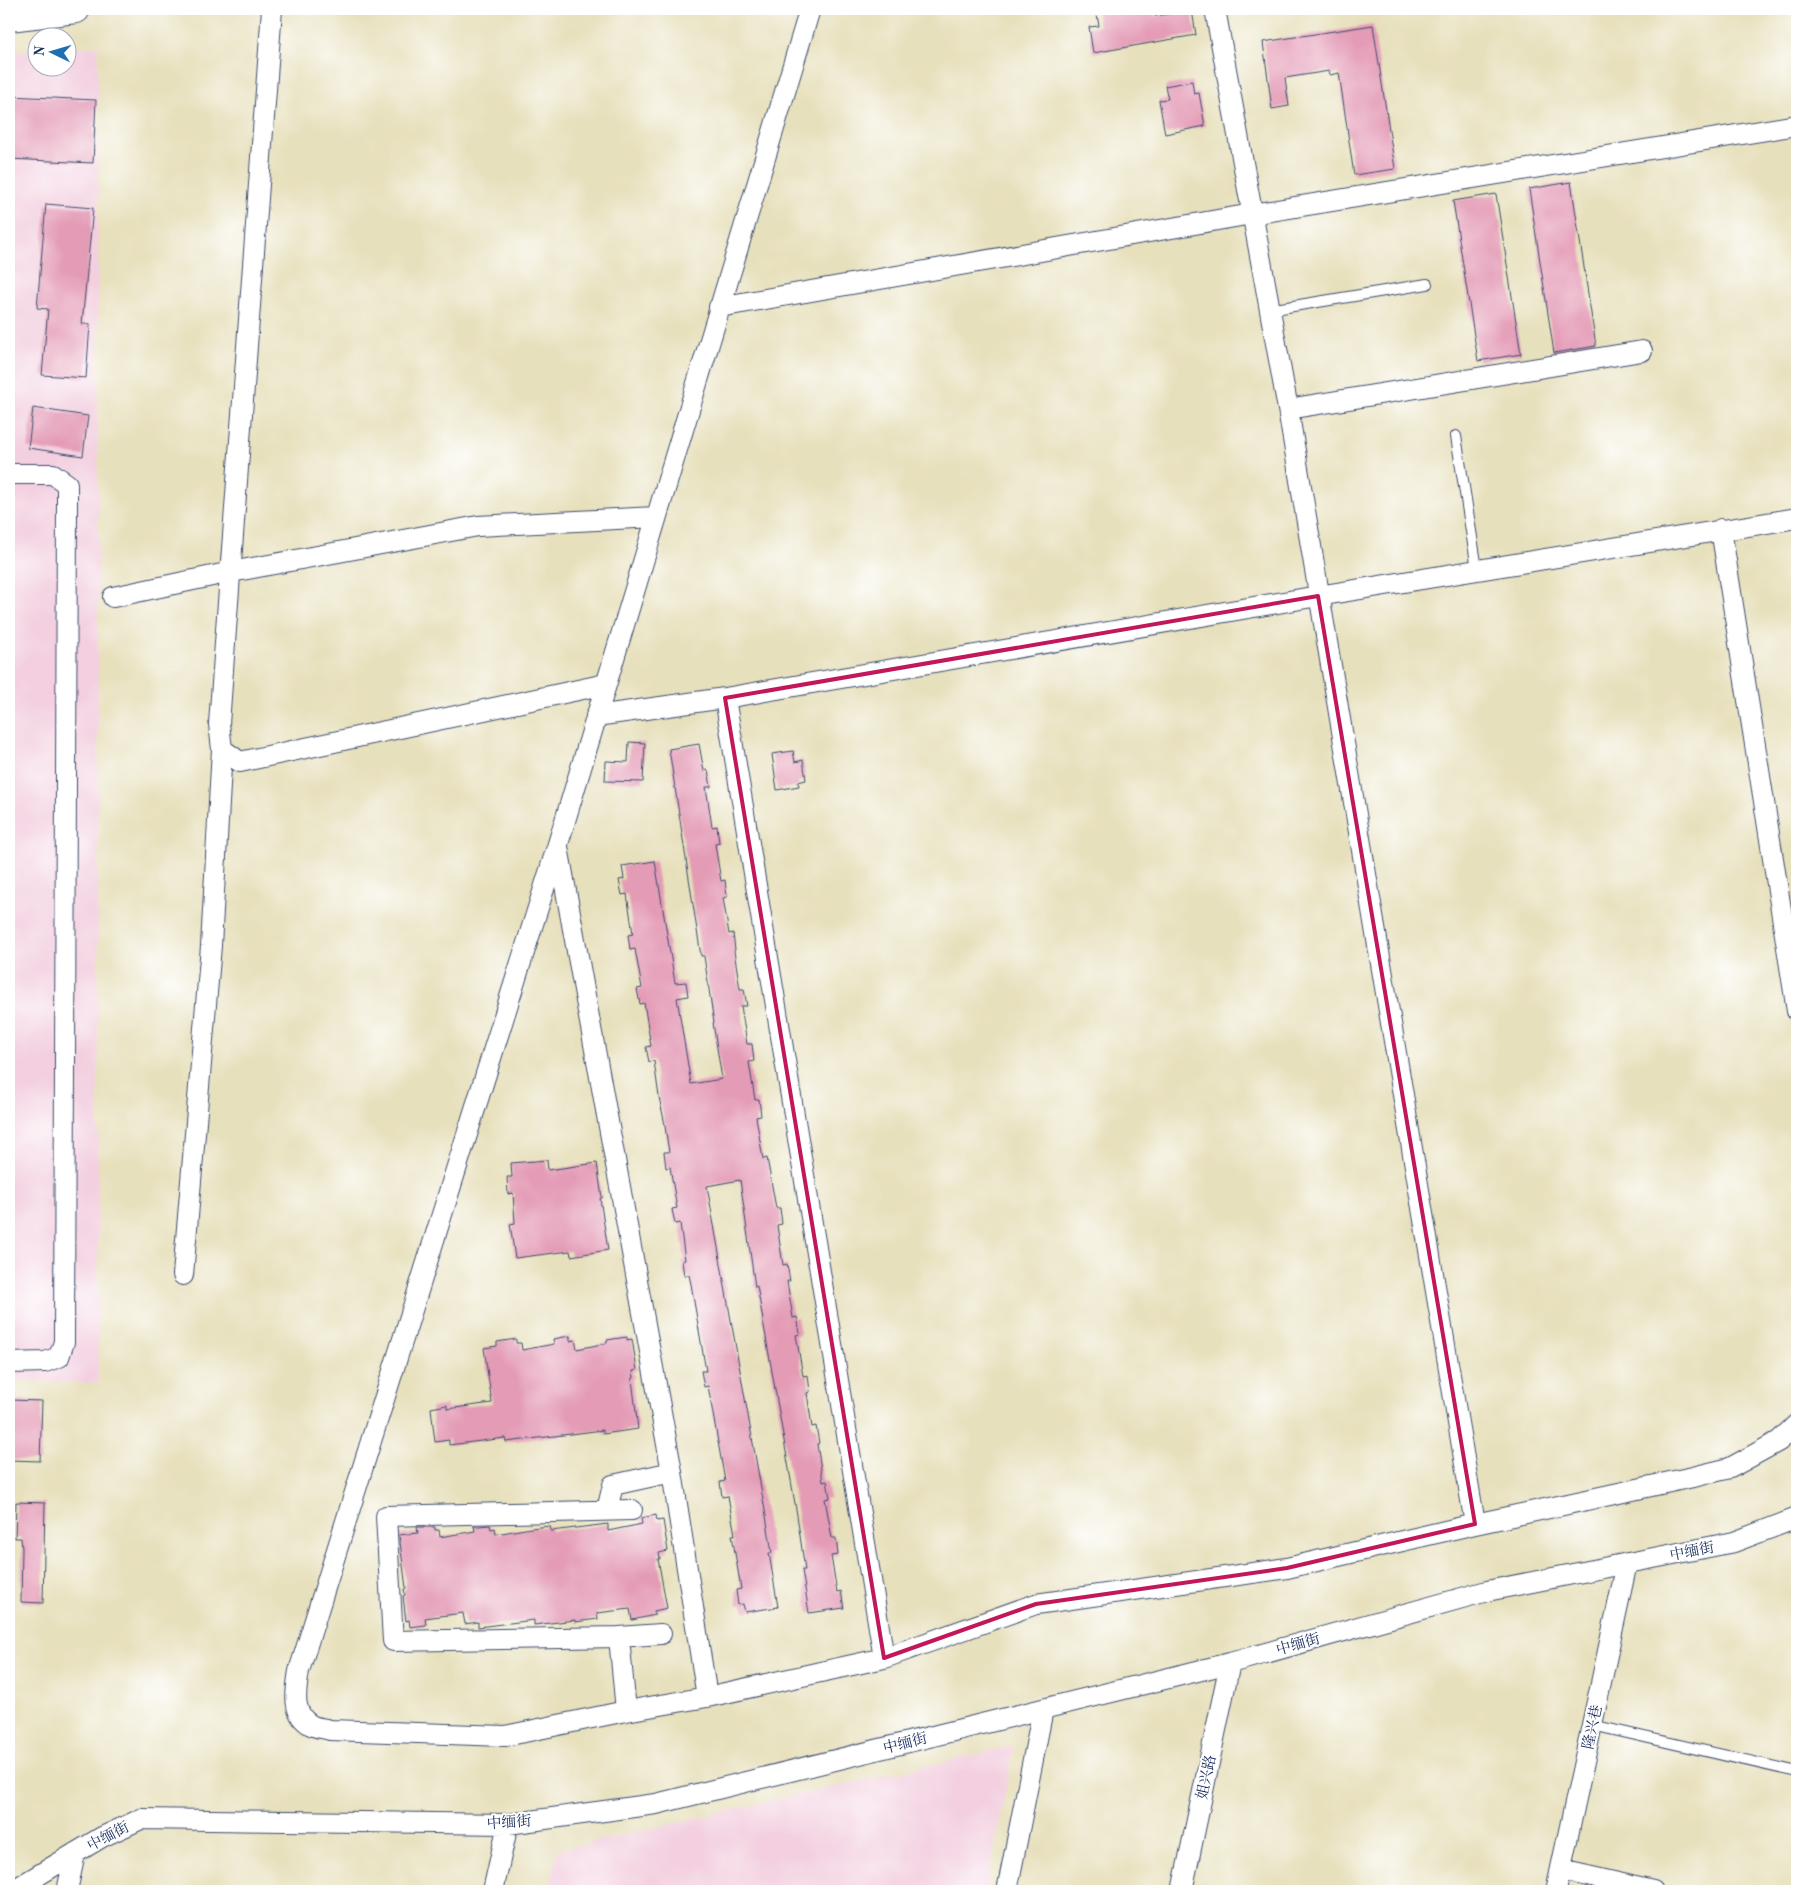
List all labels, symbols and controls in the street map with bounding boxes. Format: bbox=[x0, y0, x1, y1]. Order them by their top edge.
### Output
north arrow bbox=[28, 28, 78, 78]
text: N bbox=[33, 45, 48, 57]
street label: 中缅街 bbox=[1668, 1539, 1716, 1564]
street label: 中缅街 bbox=[1274, 1630, 1322, 1659]
street label: 隆兴巷 bbox=[1579, 1703, 1605, 1751]
street label: 中缅街 bbox=[881, 1730, 929, 1757]
street label: 姐兴路 bbox=[1193, 1753, 1219, 1801]
street label: 中缅街 bbox=[486, 1812, 532, 1833]
street label: 中缅街 bbox=[84, 1818, 132, 1855]

